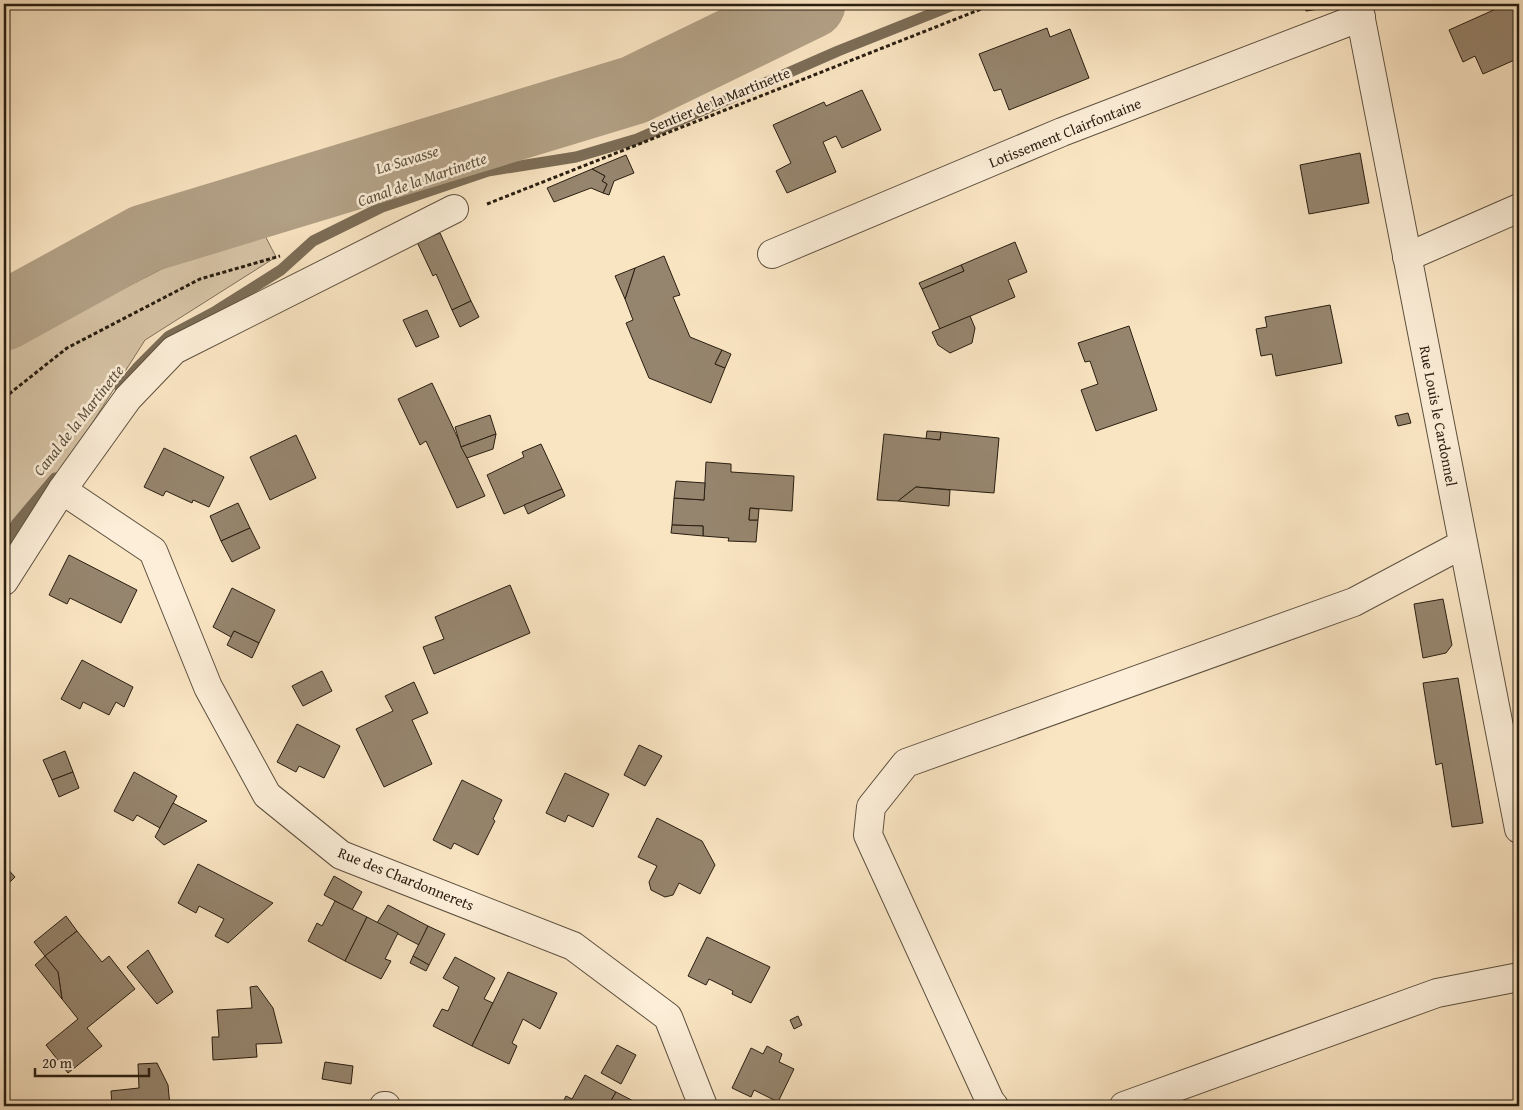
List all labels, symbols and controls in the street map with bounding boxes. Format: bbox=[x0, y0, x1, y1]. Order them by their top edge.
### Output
street label: Sentier de la Martinette bbox=[646, 62, 793, 137]
street label: Lotissement Clairfontaine bbox=[986, 92, 1144, 173]
water label: La Savasse bbox=[372, 138, 442, 180]
water label: Canal de la Martinette bbox=[354, 145, 490, 212]
street label: Rue Louis le Cardonnel bbox=[1415, 344, 1462, 488]
water label: Canal de la Martinette bbox=[27, 359, 129, 481]
street label: Rue des Chardonnerets bbox=[335, 842, 477, 915]
scale bar bbox=[35, 1045, 149, 1077]
text: 20 m bbox=[42, 1052, 73, 1073]

